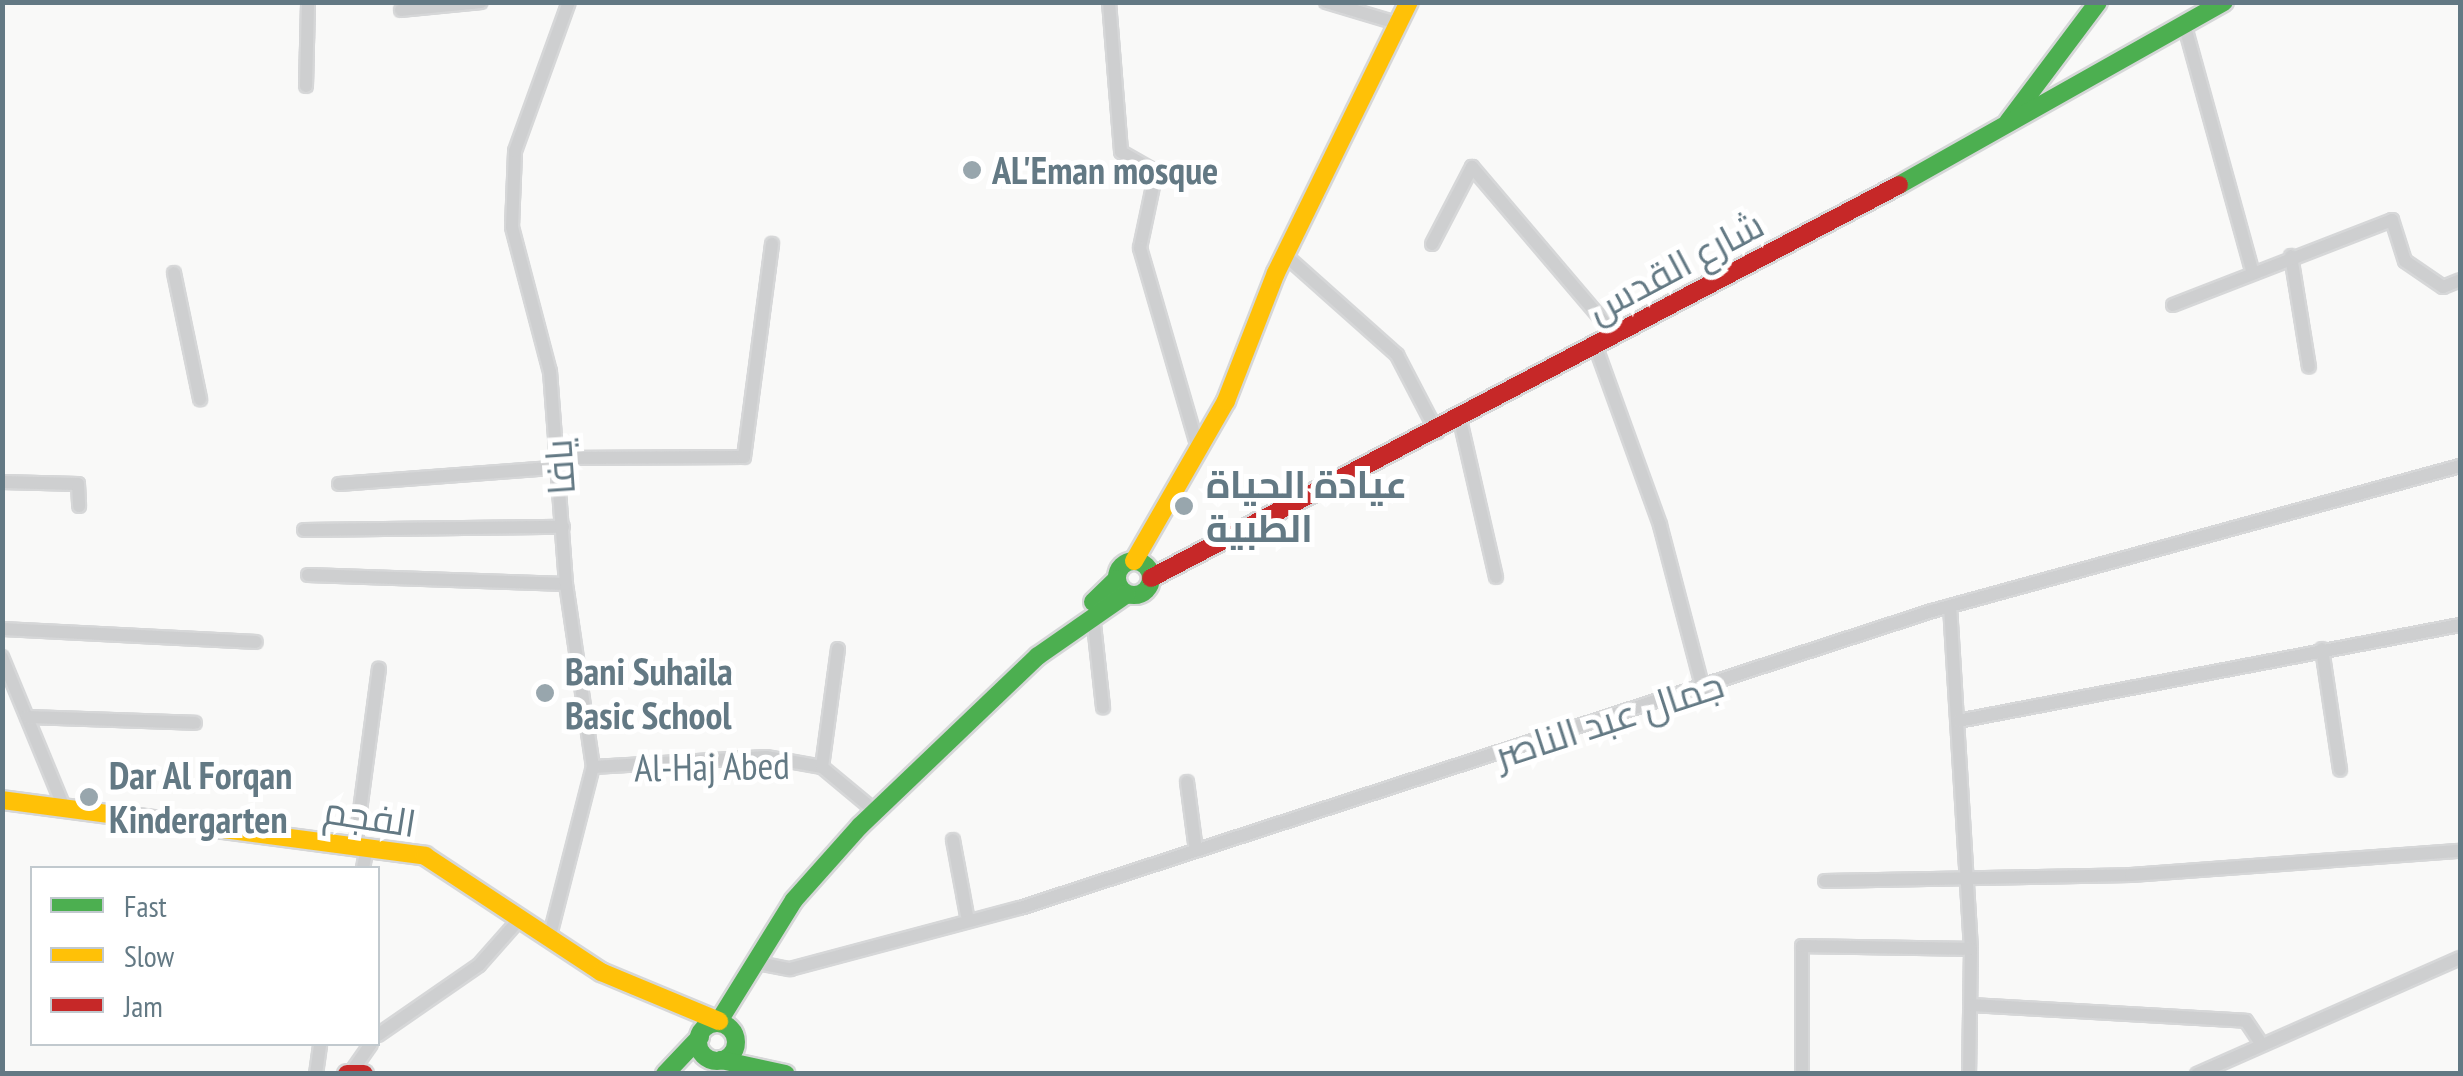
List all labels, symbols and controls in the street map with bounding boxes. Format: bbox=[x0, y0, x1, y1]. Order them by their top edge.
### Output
place label: AL'Eman mosque bbox=[992, 147, 1218, 193]
marker: AL'Eman mosque bbox=[961, 159, 983, 181]
street label: شارع القدس bbox=[1579, 201, 1771, 331]
street label: يافا bbox=[534, 438, 584, 496]
place label: عيادة الحياة الطبية bbox=[1206, 461, 1407, 550]
marker: عيادة الحياة الطبية bbox=[1171, 493, 1197, 519]
place label: Bani Suhaila Basic School bbox=[565, 648, 733, 738]
street label: جمال عبد الناصر bbox=[1489, 661, 1729, 777]
marker: Bani Suhaila Basic School bbox=[534, 682, 556, 704]
street label: Al-Haj Abed bbox=[633, 742, 791, 790]
place label: Dar Al Forqan Kindergarten bbox=[109, 752, 294, 842]
marker: Dar Al Forqan Kindergarten bbox=[78, 786, 100, 808]
street label: الفجم bbox=[321, 786, 419, 846]
legend bbox=[30, 866, 380, 1046]
text: Fast bbox=[124, 886, 167, 925]
text: Slow bbox=[124, 936, 174, 975]
text: Jam bbox=[124, 986, 163, 1025]

